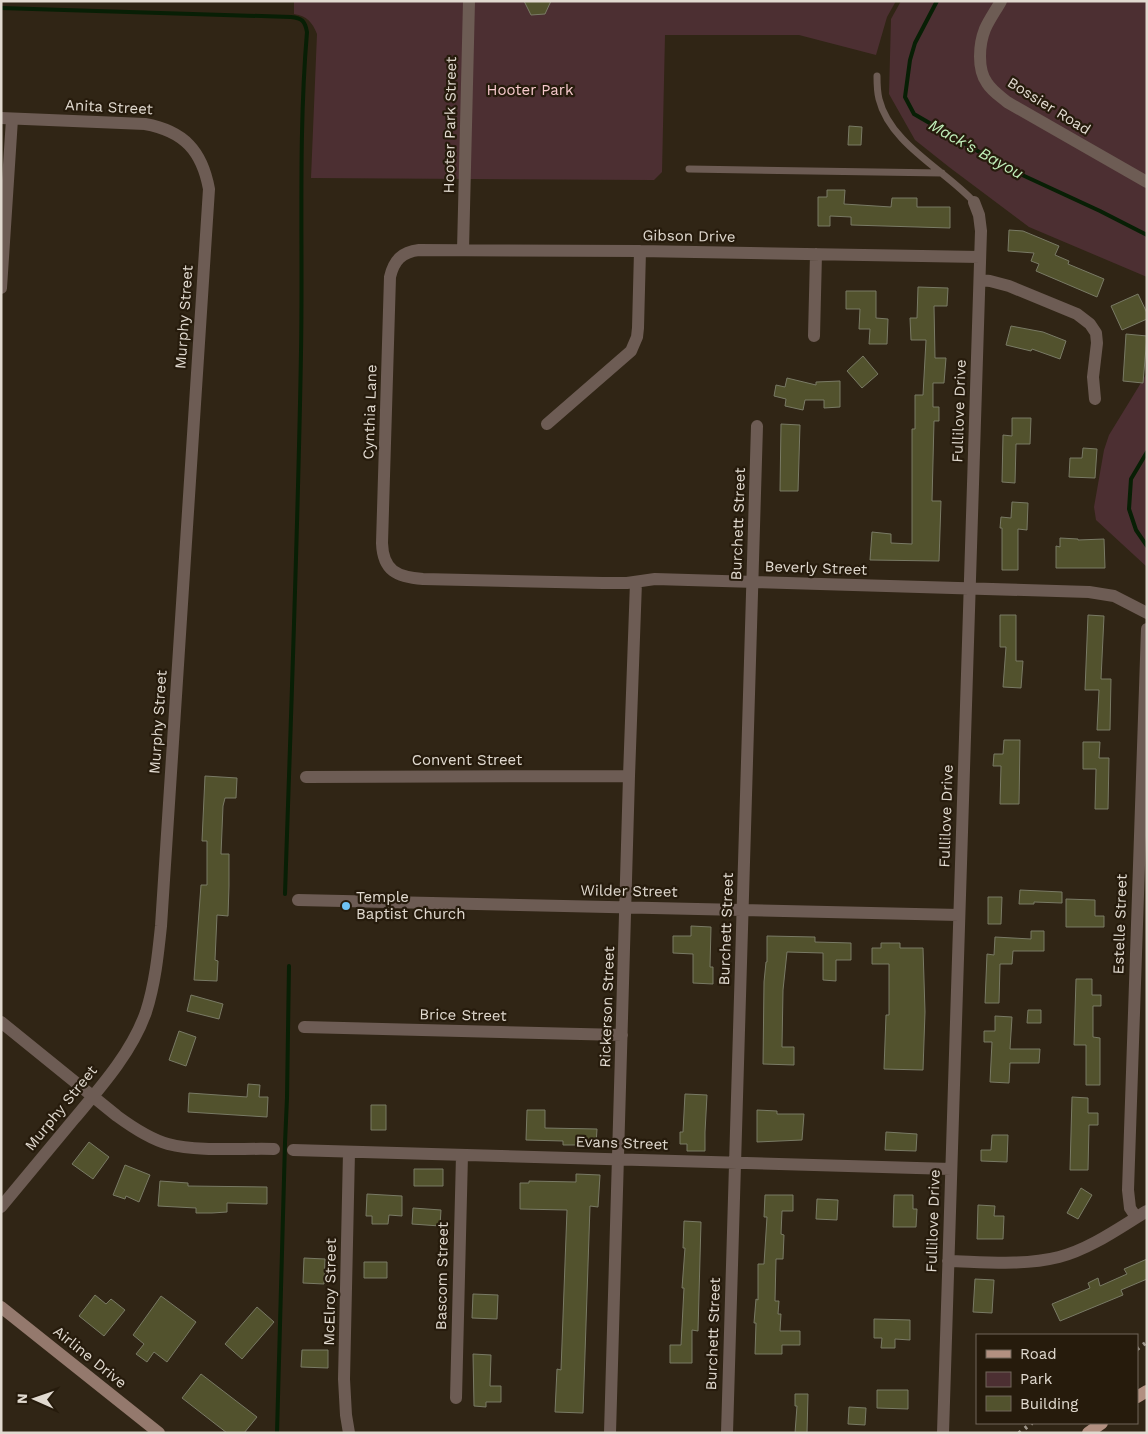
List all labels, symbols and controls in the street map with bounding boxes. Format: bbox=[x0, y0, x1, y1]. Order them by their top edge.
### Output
street label: Hooter Park Street bbox=[440, 56, 460, 194]
street label: Bossier Road bbox=[1004, 73, 1094, 139]
park label: Hooter Park bbox=[487, 81, 574, 99]
street label: Anita Street bbox=[65, 96, 154, 118]
water label: Mack's Bayou bbox=[925, 115, 1027, 183]
street label: Gibson Drive bbox=[642, 226, 736, 246]
street label: Murphy Street bbox=[171, 264, 197, 370]
street label: Fullilove Drive bbox=[948, 359, 970, 463]
street label: Cynthia Lane bbox=[359, 364, 381, 460]
street label: Burchett Street bbox=[727, 467, 749, 581]
street label: Beverly Street bbox=[764, 557, 868, 579]
street label: Murphy Street bbox=[145, 669, 171, 775]
street label: Convent Street bbox=[412, 751, 523, 769]
street label: Fullilove Drive bbox=[935, 764, 957, 868]
street label: Burchett Street bbox=[715, 872, 737, 986]
street label: Estelle Street bbox=[1109, 873, 1131, 975]
street label: Wilder Street bbox=[580, 881, 678, 901]
place label: Temple Baptist Church bbox=[356, 888, 466, 923]
marker: Temple Baptist Church bbox=[340, 900, 352, 912]
street label: Rickerson Street bbox=[596, 945, 618, 1068]
street label: Brice Street bbox=[419, 1005, 507, 1025]
street label: Murphy Street bbox=[21, 1061, 101, 1154]
street label: Evans Street bbox=[575, 1132, 669, 1154]
street label: Fullilove Drive bbox=[922, 1169, 944, 1273]
street label: Bascom Street bbox=[432, 1221, 452, 1330]
street label: McElroy Street bbox=[320, 1237, 340, 1346]
street label: Burchett Street bbox=[702, 1277, 724, 1391]
street label: Airline Drive bbox=[50, 1322, 130, 1392]
legend bbox=[976, 1334, 1138, 1424]
text: Road bbox=[1020, 1345, 1057, 1363]
text: Park bbox=[1020, 1370, 1053, 1388]
north arrow bbox=[10, 1374, 60, 1424]
text: N bbox=[14, 1393, 30, 1404]
text: Building bbox=[1020, 1395, 1078, 1413]

